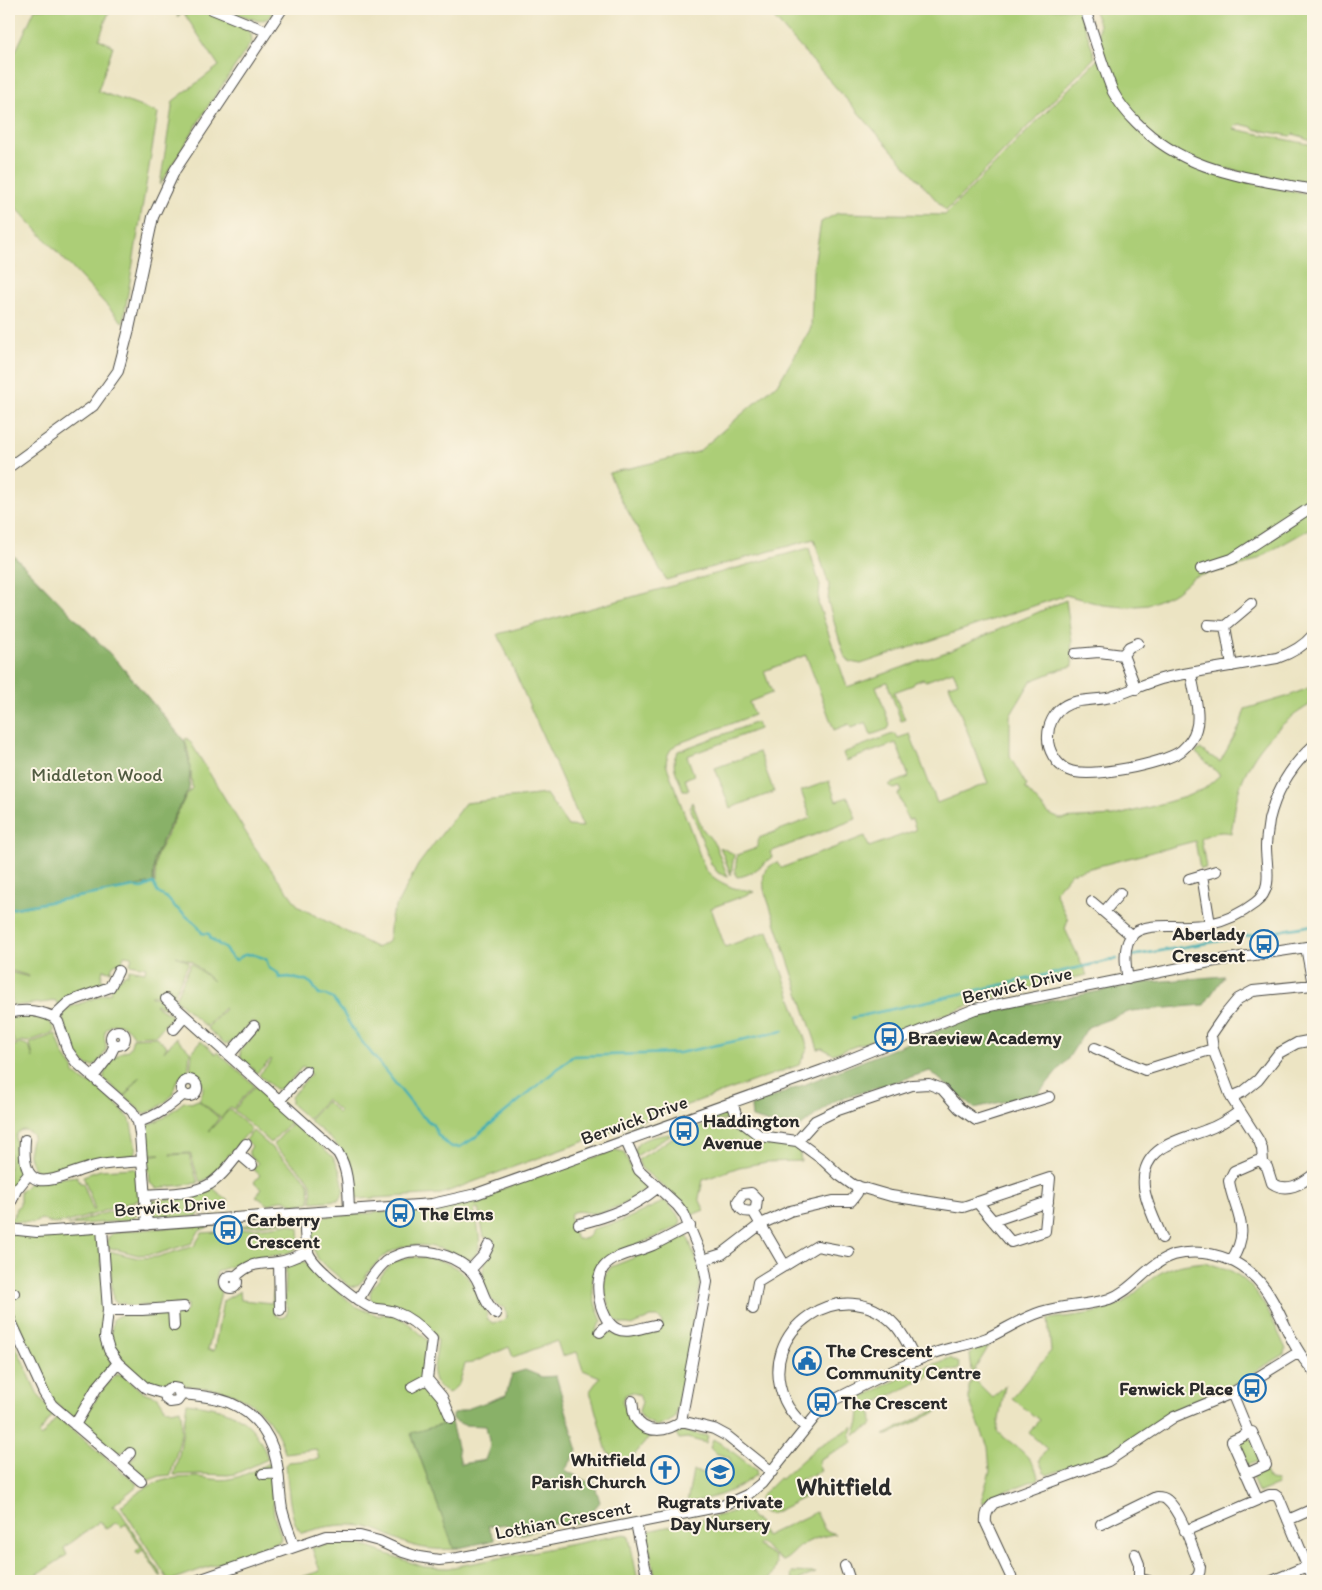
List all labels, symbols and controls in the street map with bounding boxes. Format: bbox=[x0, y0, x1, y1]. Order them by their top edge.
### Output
park label: Middleton Wood bbox=[31, 763, 163, 786]
place label: Aberlady Crescent bbox=[1172, 922, 1246, 967]
bus stop icon: Aberlady Crescent bbox=[1249, 929, 1279, 959]
street label: Berwick Drive bbox=[960, 961, 1074, 1009]
bus stop icon: Braeview Academy bbox=[874, 1022, 904, 1052]
place label: Braeview Academy bbox=[908, 1026, 1061, 1049]
street label: Berwick Drive bbox=[577, 1090, 691, 1150]
place label: Haddington Avenue bbox=[702, 1109, 800, 1154]
bus stop icon: Haddington Avenue bbox=[669, 1116, 699, 1146]
street label: Berwick Drive bbox=[113, 1191, 227, 1221]
bus stop icon: The Elms bbox=[385, 1198, 415, 1228]
place label: The Elms bbox=[418, 1202, 494, 1225]
place label: Carberry Crescent bbox=[247, 1208, 321, 1253]
bus stop icon: Carberry Crescent bbox=[213, 1215, 243, 1245]
place label: The Crescent Community Centre bbox=[825, 1339, 981, 1384]
public building icon: The Crescent Community Centre bbox=[792, 1346, 822, 1376]
bus stop icon: Fenwick Place bbox=[1237, 1373, 1267, 1403]
place label: Fenwick Place bbox=[1119, 1377, 1233, 1400]
bus stop icon: The Crescent bbox=[807, 1387, 837, 1417]
place label: The Crescent bbox=[840, 1391, 948, 1414]
place label: Whitfield Parish Church bbox=[531, 1448, 647, 1493]
church icon: Whitfield Parish Church bbox=[650, 1455, 680, 1485]
school or university icon: Rugrats Private Day Nursery bbox=[705, 1457, 735, 1487]
district label: Whitfield bbox=[796, 1472, 892, 1501]
place label: Rugrats Private Day Nursery bbox=[657, 1490, 783, 1535]
street label: Lothian Crescent bbox=[493, 1495, 633, 1545]

